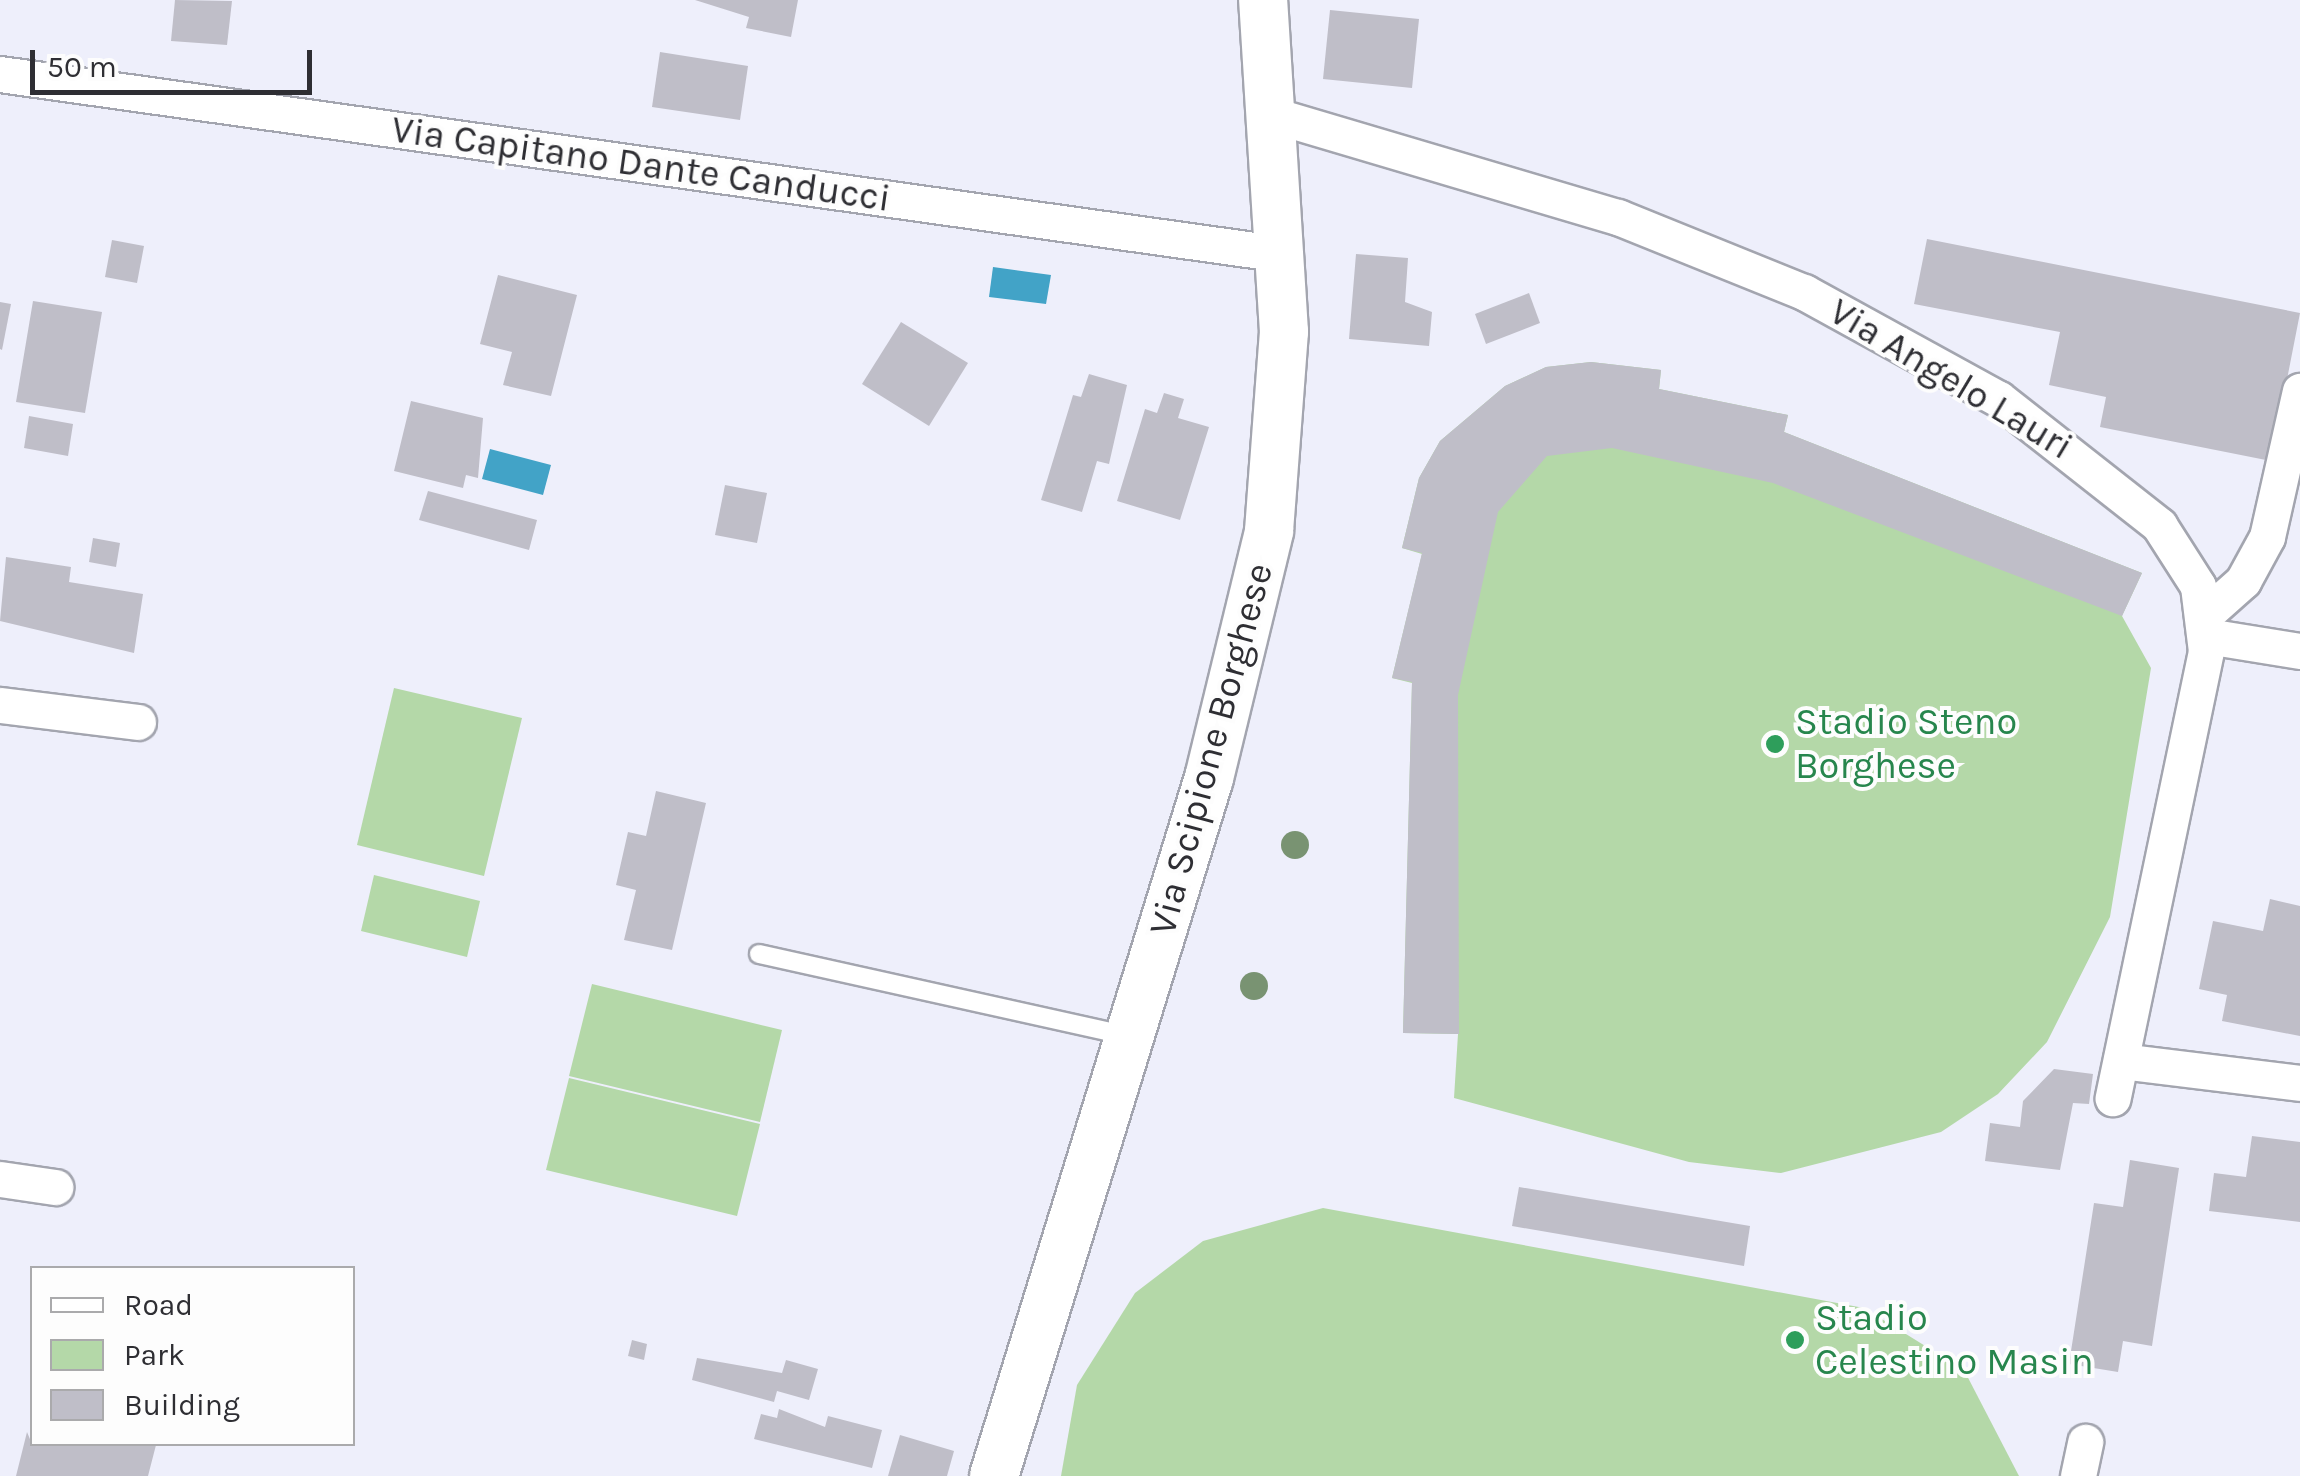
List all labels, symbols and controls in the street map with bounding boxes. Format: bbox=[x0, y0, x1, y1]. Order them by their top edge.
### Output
scale bar bbox=[35, 30, 318, 92]
text: 50 m bbox=[47, 49, 117, 85]
street label: Via Capitano Dante Canducci bbox=[389, 106, 893, 222]
street label: Via Angelo Lauri bbox=[1821, 288, 2081, 470]
street label: Via Scipione Borghese bbox=[1139, 558, 1283, 940]
place label: Stadio Steno Borghese bbox=[1795, 699, 2017, 788]
marker: Stadio Steno Borghese bbox=[1764, 733, 1786, 755]
legend bbox=[30, 1266, 355, 1446]
text: Road bbox=[124, 1287, 193, 1323]
place label: Stadio Celestino Masin bbox=[1815, 1295, 2094, 1385]
marker: Stadio Celestino Masin bbox=[1784, 1329, 1806, 1351]
text: Park bbox=[124, 1337, 185, 1373]
text: Building bbox=[124, 1387, 240, 1423]

